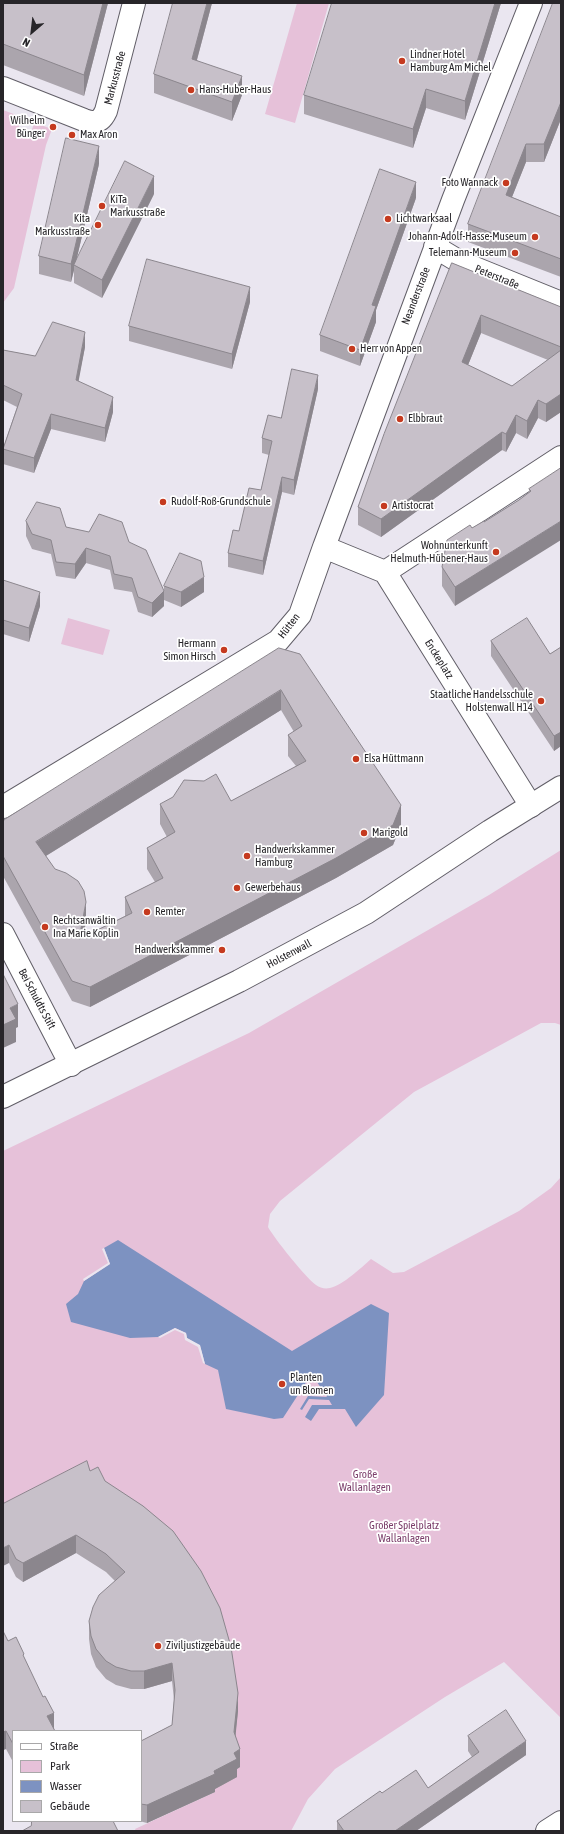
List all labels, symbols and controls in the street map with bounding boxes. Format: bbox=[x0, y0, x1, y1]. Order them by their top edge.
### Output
north arrow bbox=[12, 12, 52, 52]
text: N bbox=[21, 36, 32, 49]
place label: Lindner Hotel Hamburg Am Michel bbox=[410, 48, 491, 74]
street label: Markusstraße bbox=[101, 50, 129, 106]
marker: Lindner Hotel Hamburg Am Michel bbox=[397, 56, 407, 66]
place label: Hans-Huber-Haus bbox=[199, 83, 271, 97]
marker: Hans-Huber-Haus bbox=[186, 85, 196, 95]
place label: Wilhelm Bünger bbox=[10, 114, 45, 140]
marker: Wilhelm Bünger bbox=[48, 122, 58, 132]
place label: Max Aron bbox=[80, 128, 118, 142]
marker: Max Aron bbox=[67, 130, 77, 140]
place label: Foto Wannack bbox=[441, 176, 498, 190]
marker: Foto Wannack bbox=[501, 178, 511, 188]
place label: KiTa Markusstraße bbox=[110, 193, 165, 219]
marker: KiTa Markusstraße bbox=[97, 201, 107, 211]
place label: Kita Markusstraße bbox=[35, 212, 90, 238]
place label: Lichtwarksaal bbox=[396, 212, 452, 226]
marker: Lichtwarksaal bbox=[383, 214, 393, 224]
marker: Kita Markusstraße bbox=[93, 220, 103, 230]
place label: Johann-Adolf-Hasse-Museum bbox=[408, 230, 527, 244]
marker: Johann-Adolf-Hasse-Museum bbox=[530, 232, 540, 242]
place label: Telemann-Museum bbox=[429, 246, 507, 260]
marker: Telemann-Museum bbox=[510, 248, 520, 258]
street label: Peterstraße bbox=[473, 262, 521, 292]
street label: Neanderstraße bbox=[399, 265, 433, 327]
place label: Herr von Appen bbox=[360, 342, 422, 356]
marker: Herr von Appen bbox=[347, 344, 357, 354]
place label: Elbbraut bbox=[408, 412, 443, 426]
marker: Elbbraut bbox=[395, 414, 405, 424]
place label: Rudolf-Roß-Grundschule bbox=[171, 495, 271, 509]
marker: Rudolf-Roß-Grundschule bbox=[158, 497, 168, 507]
place label: Artistocrat bbox=[392, 499, 434, 513]
marker: Artistocrat bbox=[379, 501, 389, 511]
place label: Wohnunterkunft Helmuth-Hübener-Haus bbox=[390, 539, 488, 565]
marker: Wohnunterkunft Helmuth-Hübener-Haus bbox=[491, 547, 501, 557]
street label: Hütten bbox=[275, 611, 303, 641]
place label: Hermann Simon Hirsch bbox=[163, 637, 216, 663]
street label: Enckeplatz bbox=[422, 637, 456, 681]
marker: Hermann Simon Hirsch bbox=[219, 645, 229, 655]
place label: Staatliche Handelsschule Holstenwall H14 bbox=[430, 688, 533, 714]
marker: Staatliche Handelsschule Holstenwall H14 bbox=[536, 696, 546, 706]
place label: Elsa Hüttmann bbox=[364, 752, 424, 766]
marker: Elsa Hüttmann bbox=[351, 754, 361, 764]
place label: Marigold bbox=[372, 826, 408, 840]
marker: Marigold bbox=[359, 828, 369, 838]
place label: Handwerkskammer Hamburg bbox=[255, 843, 335, 869]
marker: Handwerkskammer Hamburg bbox=[242, 851, 252, 861]
place label: Gewerbehaus bbox=[245, 881, 300, 895]
marker: Gewerbehaus bbox=[232, 883, 242, 893]
place label: Remter bbox=[155, 905, 185, 919]
marker: Remter bbox=[142, 907, 152, 917]
place label: Rechtsanwältin Ina Marie Koplin bbox=[53, 914, 119, 940]
marker: Rechtsanwältin Ina Marie Koplin bbox=[40, 922, 50, 932]
street label: Holstenwall bbox=[264, 937, 314, 971]
place label: Handwerkskammer bbox=[134, 943, 214, 957]
marker: Handwerkskammer bbox=[217, 945, 227, 955]
street label: Bei Schuldts Stift bbox=[16, 966, 58, 1032]
place label: Planten un Blomen bbox=[290, 1371, 334, 1397]
marker: Planten un Blomen bbox=[277, 1379, 287, 1389]
park label: Große Wallanlagen bbox=[339, 1468, 391, 1494]
park label: Großer Spielplatz Wallanlagen bbox=[369, 1519, 439, 1545]
place label: Ziviljustizgebäude bbox=[166, 1639, 240, 1653]
marker: Ziviljustizgebäude bbox=[153, 1641, 163, 1651]
legend bbox=[12, 1730, 142, 1822]
text: Straße bbox=[50, 1739, 78, 1753]
text: Park bbox=[50, 1759, 70, 1773]
text: Wasser bbox=[50, 1779, 81, 1793]
text: Gebäude bbox=[50, 1799, 90, 1813]

